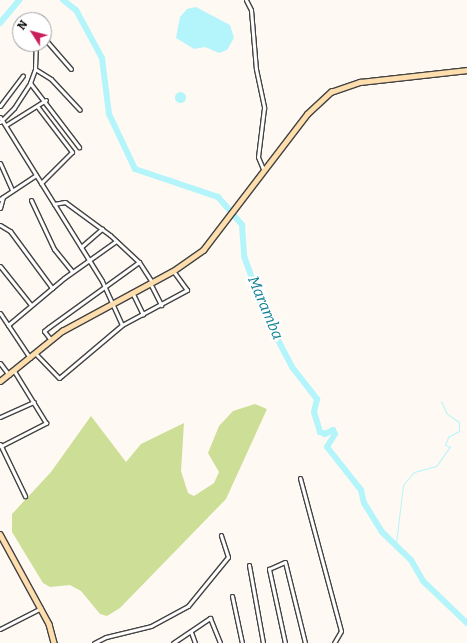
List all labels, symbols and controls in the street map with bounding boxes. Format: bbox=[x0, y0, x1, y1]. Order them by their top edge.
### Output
north arrow bbox=[12, 12, 52, 52]
text: N bbox=[15, 18, 30, 32]
water label: Maramba bbox=[244, 274, 286, 342]

